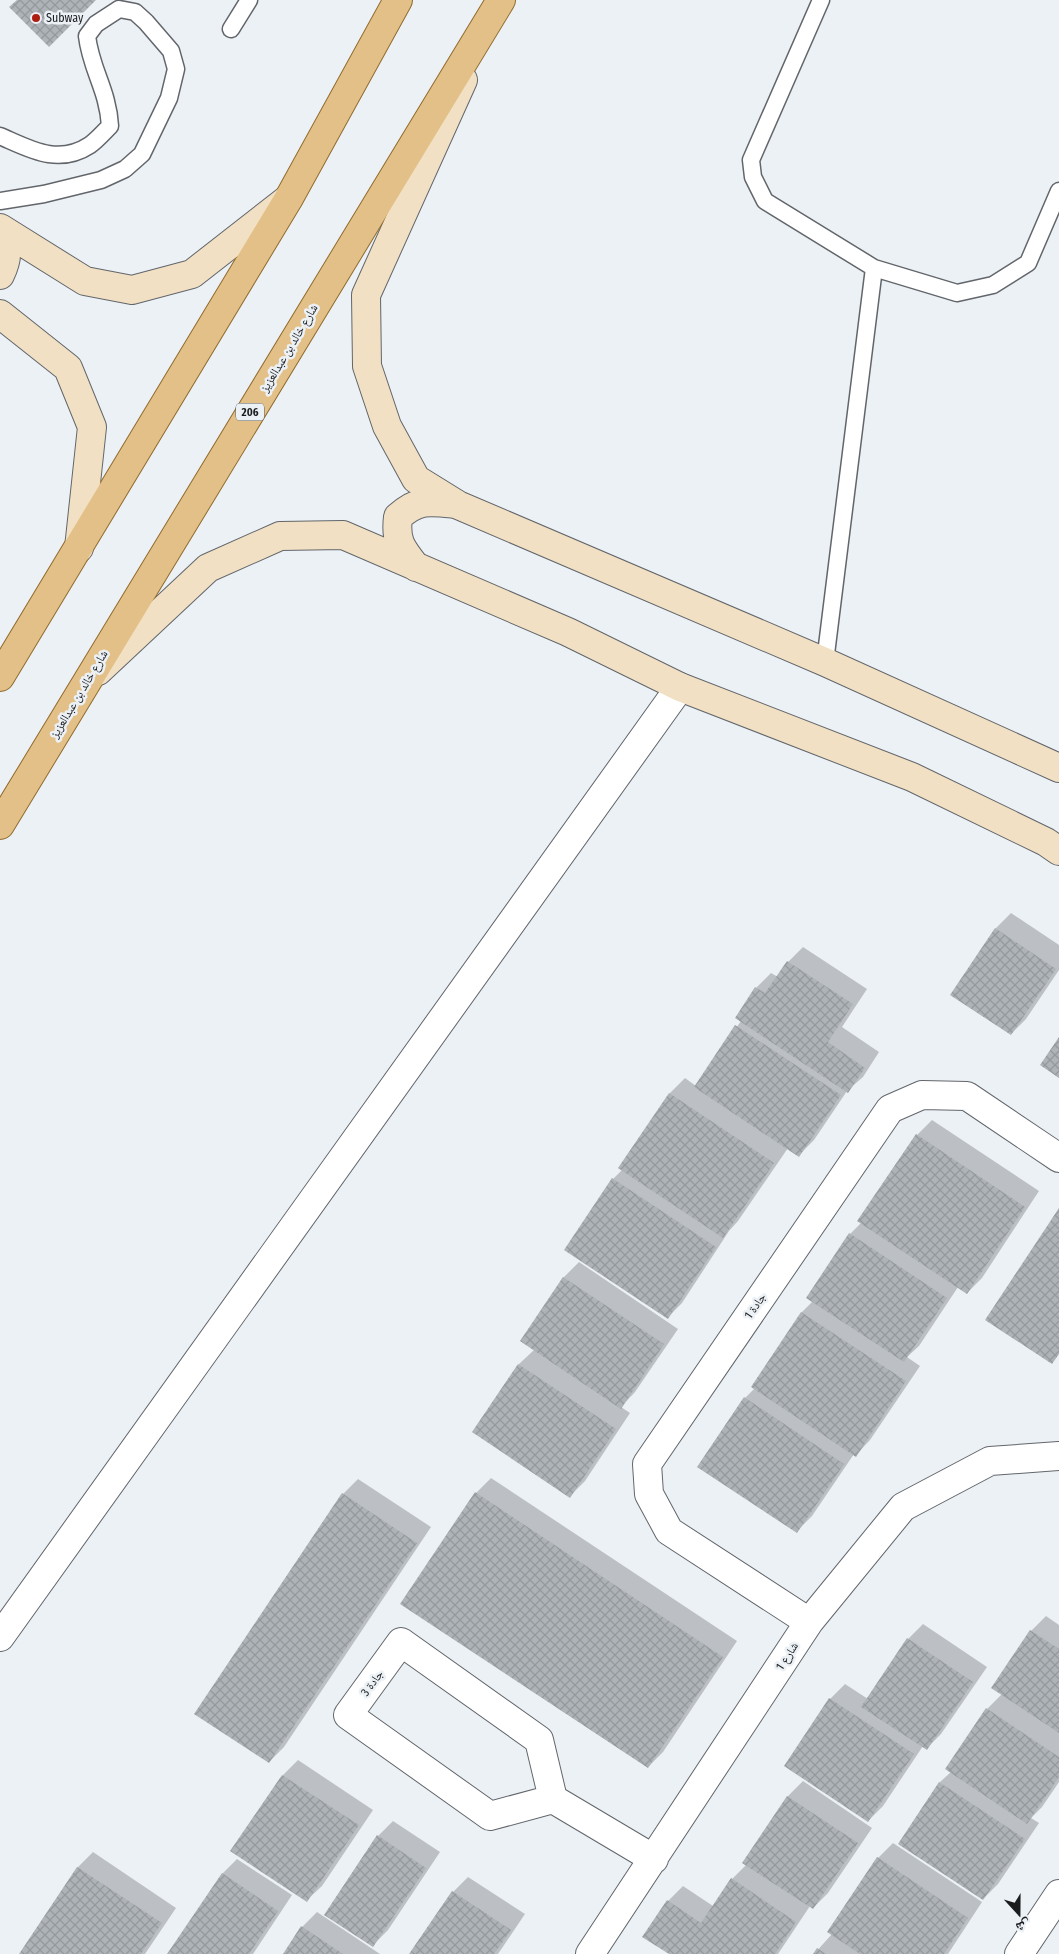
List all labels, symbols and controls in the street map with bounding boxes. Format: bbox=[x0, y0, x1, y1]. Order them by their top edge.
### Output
place label: Subway bbox=[46, 11, 84, 25]
marker: Subway bbox=[30, 12, 42, 24]
street label: شارع خالد بن عبدالعزيز bbox=[257, 301, 322, 396]
road number: 206 bbox=[236, 404, 264, 421]
street label: شارع خالد بن عبدالعزيز bbox=[47, 647, 112, 742]
street label: جادة 1 bbox=[741, 1290, 769, 1322]
street label: شارع 1 bbox=[773, 1639, 802, 1673]
street label: جادة 3 bbox=[358, 1667, 386, 1699]
north arrow bbox=[994, 1889, 1044, 1939]
text: ش bbox=[1013, 1915, 1033, 1936]

